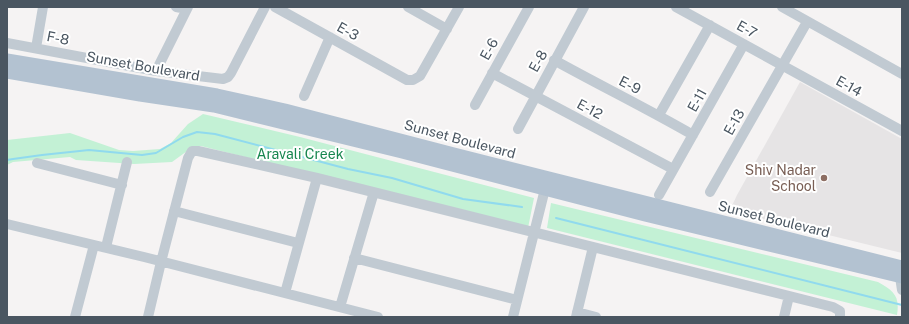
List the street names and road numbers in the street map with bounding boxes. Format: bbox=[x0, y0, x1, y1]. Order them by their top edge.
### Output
street label: E-7 bbox=[734, 17, 760, 41]
street label: E-3 bbox=[334, 19, 362, 44]
street label: F-8 bbox=[45, 28, 71, 48]
street label: E-6 bbox=[477, 35, 502, 63]
street label: E-8 bbox=[525, 47, 551, 75]
street label: Sunset Boulevard bbox=[85, 48, 201, 84]
street label: E-14 bbox=[833, 72, 865, 100]
street label: E-9 bbox=[616, 73, 644, 97]
street label: E-11 bbox=[684, 86, 710, 114]
street label: E-12 bbox=[574, 96, 606, 122]
street label: E-13 bbox=[720, 106, 748, 138]
street label: Sunset Boulevard bbox=[403, 116, 517, 162]
street label: Sunset Boulevard bbox=[716, 197, 832, 241]

